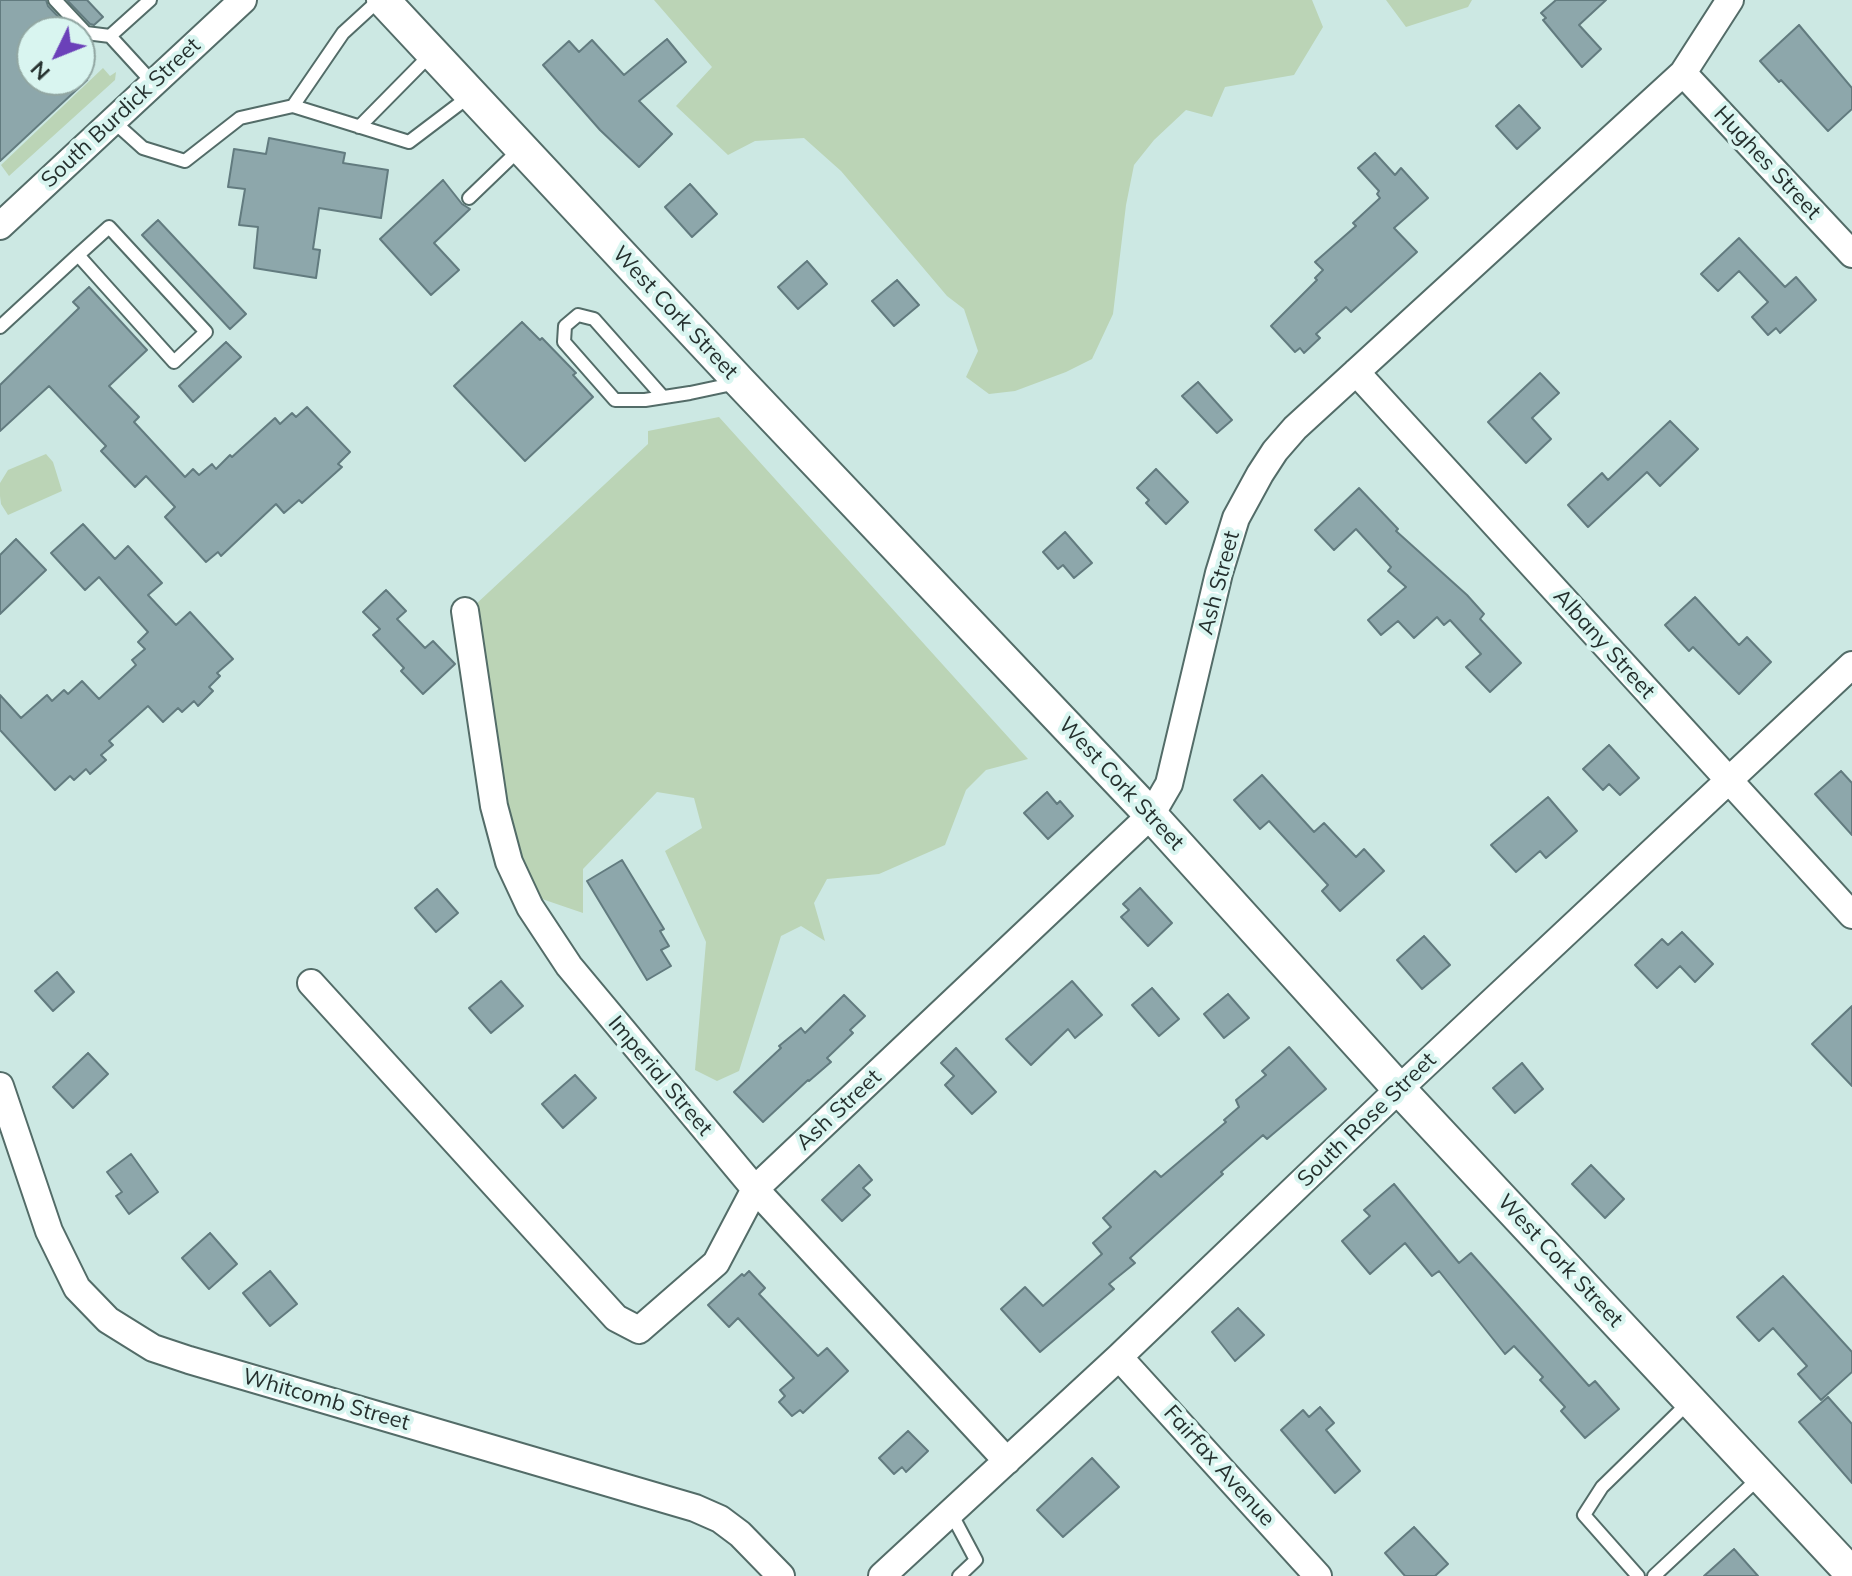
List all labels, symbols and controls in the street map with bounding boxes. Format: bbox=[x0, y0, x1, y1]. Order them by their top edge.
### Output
north arrow bbox=[16, 16, 96, 96]
street label: South Burdick Street bbox=[36, 32, 206, 194]
text: N bbox=[24, 55, 56, 87]
street label: Hughes Street bbox=[1708, 101, 1826, 225]
street label: West Cork Street bbox=[607, 241, 743, 385]
street label: Ash Street bbox=[1192, 528, 1246, 638]
street label: Albany Street bbox=[1548, 584, 1660, 704]
street label: West Cork Street bbox=[1053, 712, 1189, 856]
street label: Imperial Street bbox=[602, 1011, 718, 1141]
street label: South Rose Street bbox=[1292, 1047, 1442, 1193]
street label: Ash Street bbox=[791, 1064, 887, 1156]
street label: West Cork Street bbox=[1492, 1189, 1628, 1333]
street label: Whitcomb Street bbox=[239, 1364, 413, 1436]
street label: Fairfax Avenue bbox=[1158, 1400, 1280, 1532]

